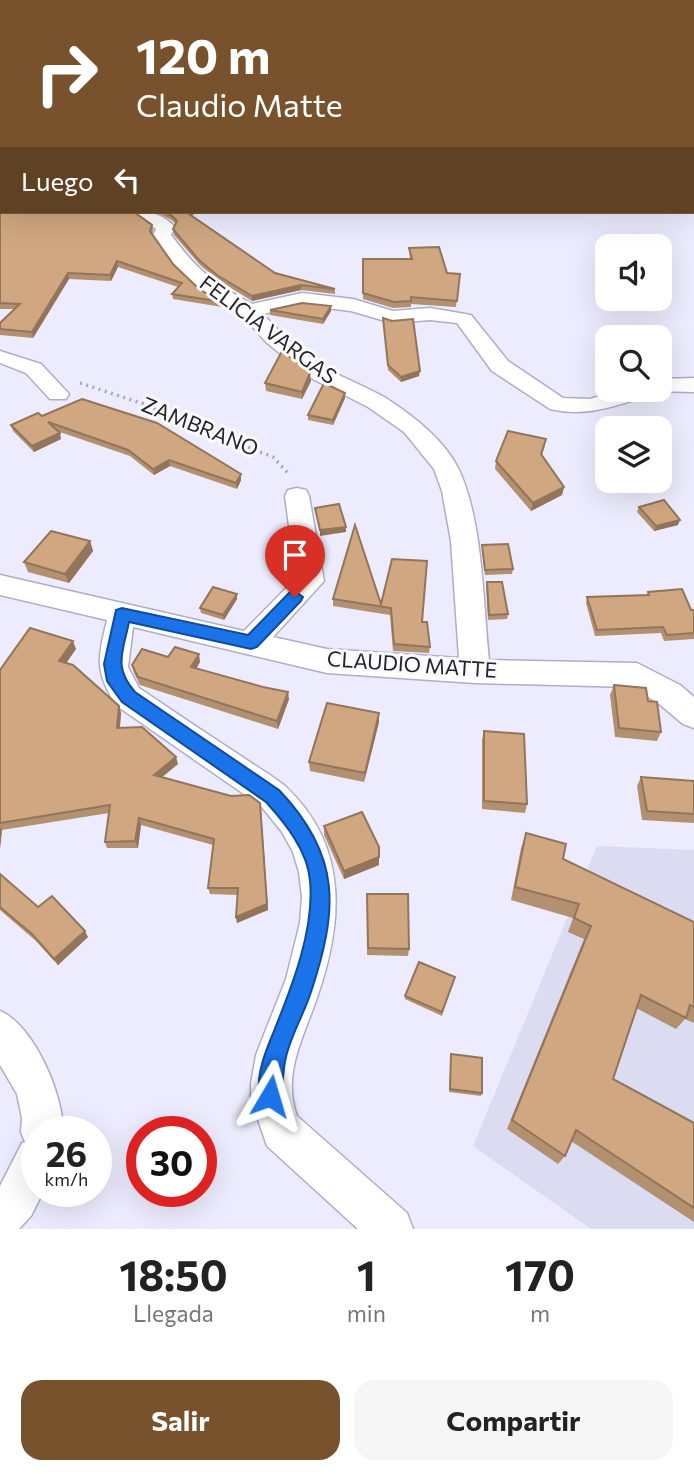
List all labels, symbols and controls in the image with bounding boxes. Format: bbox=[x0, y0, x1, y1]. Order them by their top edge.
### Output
text: 120 m bbox=[136, 24, 270, 84]
icon: right bbox=[21, 28, 112, 119]
text: Claudio Matte bbox=[136, 84, 343, 124]
icon: left bbox=[108, 161, 146, 199]
text: Luego bbox=[21, 165, 94, 196]
map controls bbox=[595, 234, 672, 493]
button: sound bbox=[595, 234, 672, 311]
street label: FELICIA VARGAS bbox=[196, 269, 342, 388]
button: search bbox=[595, 325, 672, 402]
street label: ZAMBRANO bbox=[138, 391, 263, 460]
button: layers bbox=[595, 416, 672, 493]
pin bbox=[265, 525, 325, 597]
icon: arrive bbox=[276, 536, 314, 574]
street label: CLAUDIO MATTE bbox=[326, 645, 498, 682]
position arrow bbox=[233, 1059, 307, 1133]
speed limit sign: 30 bbox=[126, 1116, 217, 1207]
text: 26 bbox=[46, 1131, 87, 1174]
text: km/h bbox=[45, 1168, 88, 1190]
text: 18:50 bbox=[119, 1248, 228, 1300]
text: 1 bbox=[357, 1248, 376, 1300]
text: 170 bbox=[505, 1248, 575, 1300]
text: Llegada bbox=[133, 1299, 214, 1327]
text: min bbox=[347, 1299, 386, 1327]
text: m bbox=[530, 1299, 550, 1327]
button: Salir bbox=[21, 1380, 340, 1460]
button: Compartir bbox=[354, 1380, 673, 1460]

